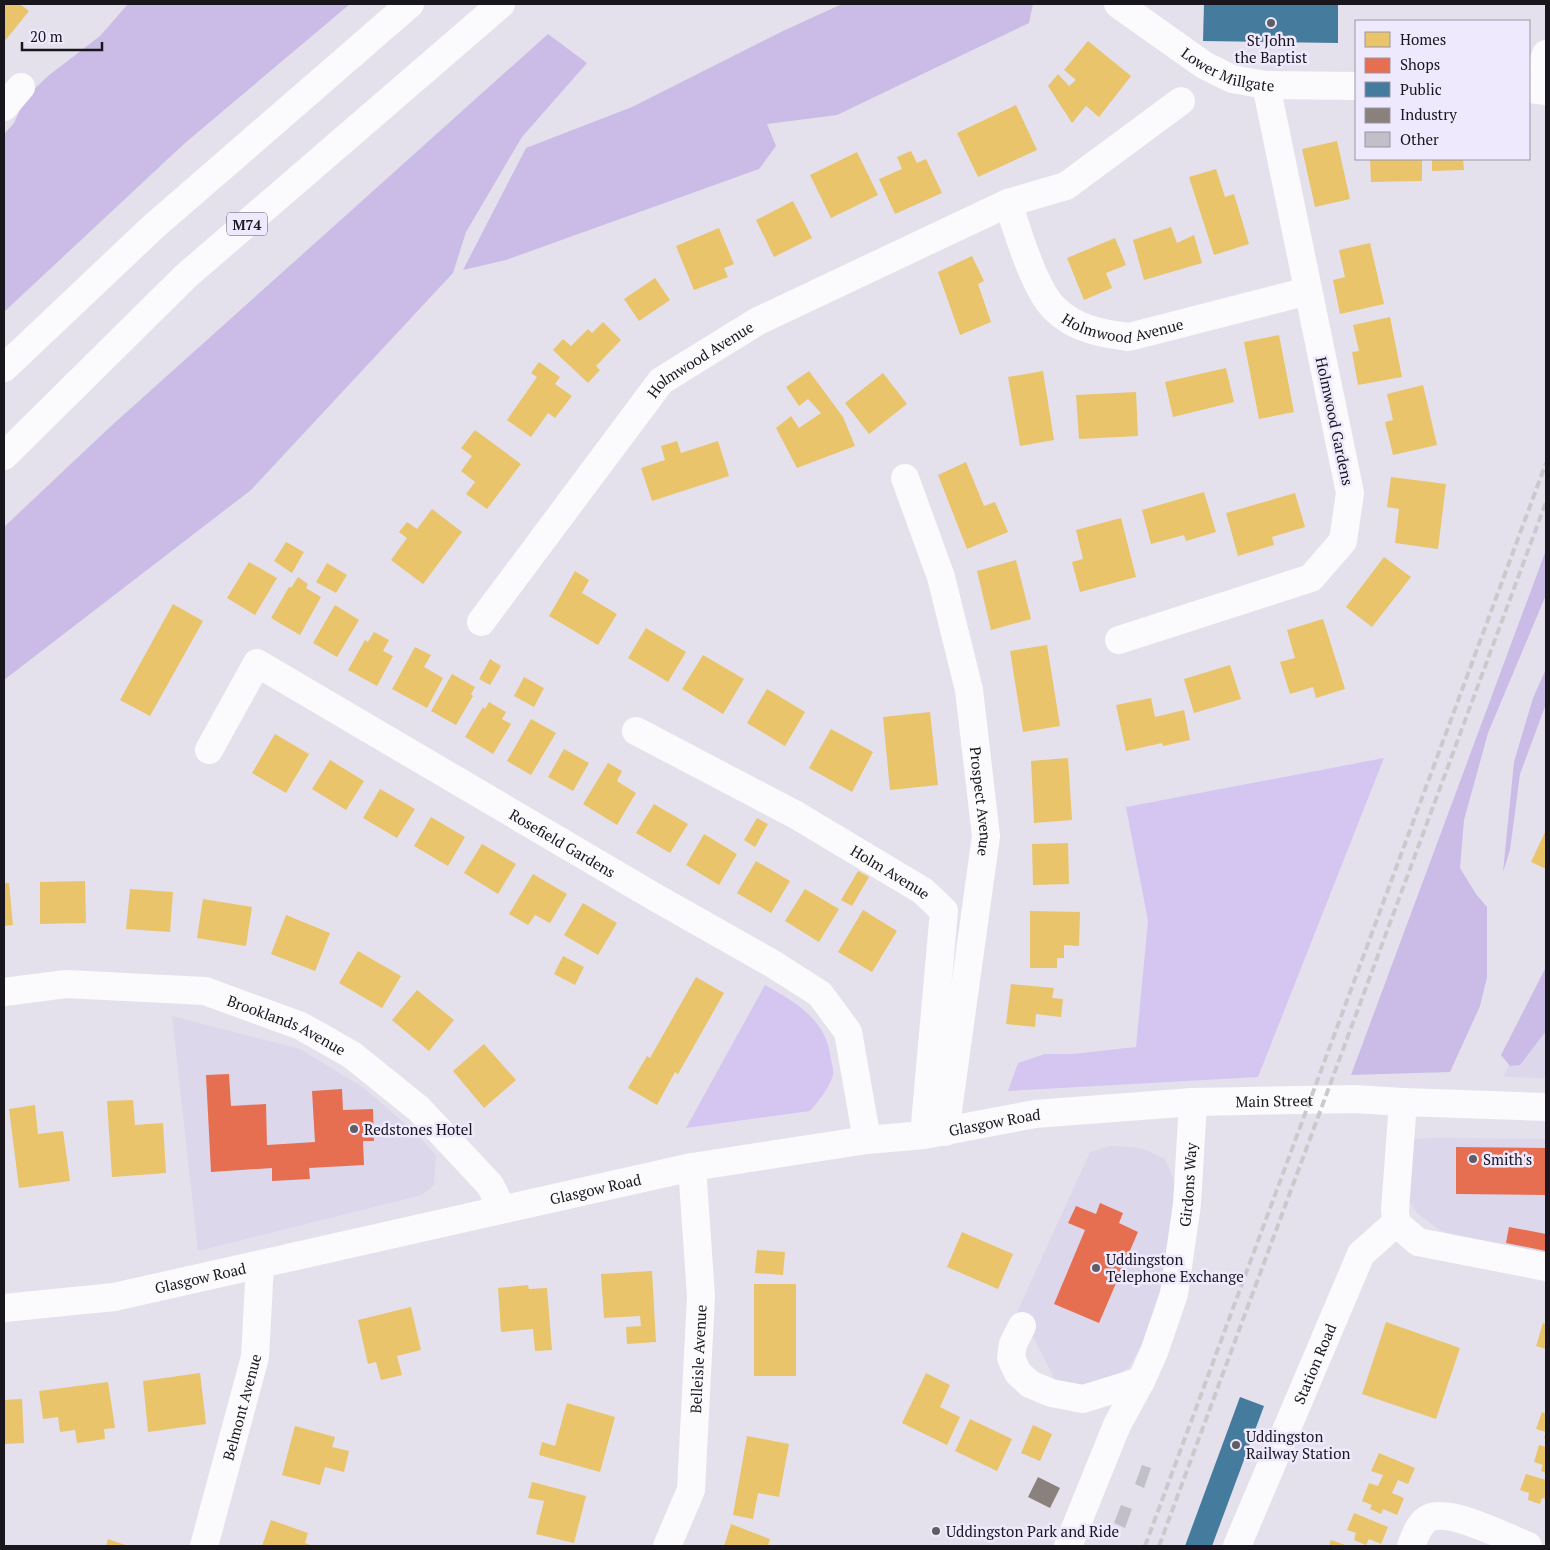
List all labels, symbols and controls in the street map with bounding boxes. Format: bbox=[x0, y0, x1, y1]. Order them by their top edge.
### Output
marker: St John the Baptist bbox=[1265, 17, 1277, 29]
scale bar bbox=[22, 20, 102, 52]
legend bbox=[1355, 20, 1530, 160]
text: 20 m bbox=[30, 26, 63, 46]
text: Homes bbox=[1400, 29, 1446, 49]
place label: St John the Baptist bbox=[1235, 30, 1308, 67]
street label: Lower Millgate bbox=[1178, 42, 1274, 95]
text: Shops bbox=[1400, 54, 1440, 74]
text: Public bbox=[1400, 79, 1442, 99]
text: Industry bbox=[1400, 104, 1457, 124]
text: Other bbox=[1400, 129, 1439, 149]
road number: M74 bbox=[227, 212, 267, 235]
street label: Holmwood Avenue bbox=[1058, 308, 1185, 347]
street label: Holmwood Avenue bbox=[642, 316, 757, 402]
street label: Holmwood Gardens bbox=[1312, 355, 1358, 487]
street label: Prospect Avenue bbox=[966, 745, 996, 858]
street label: Rosefield Gardens bbox=[506, 804, 619, 882]
street label: Holm Avenue bbox=[847, 840, 935, 903]
street label: Brooklands Avenue bbox=[225, 990, 349, 1059]
street label: Main Street bbox=[1235, 1090, 1314, 1111]
street label: Glasgow Road bbox=[947, 1104, 1041, 1140]
place label: Redstones Hotel bbox=[364, 1119, 473, 1139]
marker: Redstones Hotel bbox=[348, 1123, 360, 1135]
street label: Girdons Way bbox=[1174, 1142, 1201, 1228]
place label: Smith's bbox=[1483, 1149, 1532, 1169]
marker: Smith's bbox=[1467, 1153, 1479, 1165]
street label: Glasgow Road bbox=[548, 1169, 643, 1209]
place label: Uddingston Telephone Exchange bbox=[1106, 1249, 1244, 1286]
street label: Glasgow Road bbox=[153, 1258, 248, 1298]
marker: Uddingston Telephone Exchange bbox=[1090, 1262, 1102, 1274]
street label: Belleisle Avenue bbox=[685, 1304, 711, 1414]
street label: Station Road bbox=[1288, 1320, 1340, 1407]
street label: Belmont Avenue bbox=[218, 1351, 265, 1462]
place label: Uddingston Railway Station bbox=[1246, 1426, 1350, 1463]
marker: Uddingston Railway Station bbox=[1230, 1439, 1242, 1451]
place label: Uddingston Park and Ride bbox=[946, 1521, 1119, 1541]
marker: Uddingston Park and Ride bbox=[930, 1525, 942, 1537]

